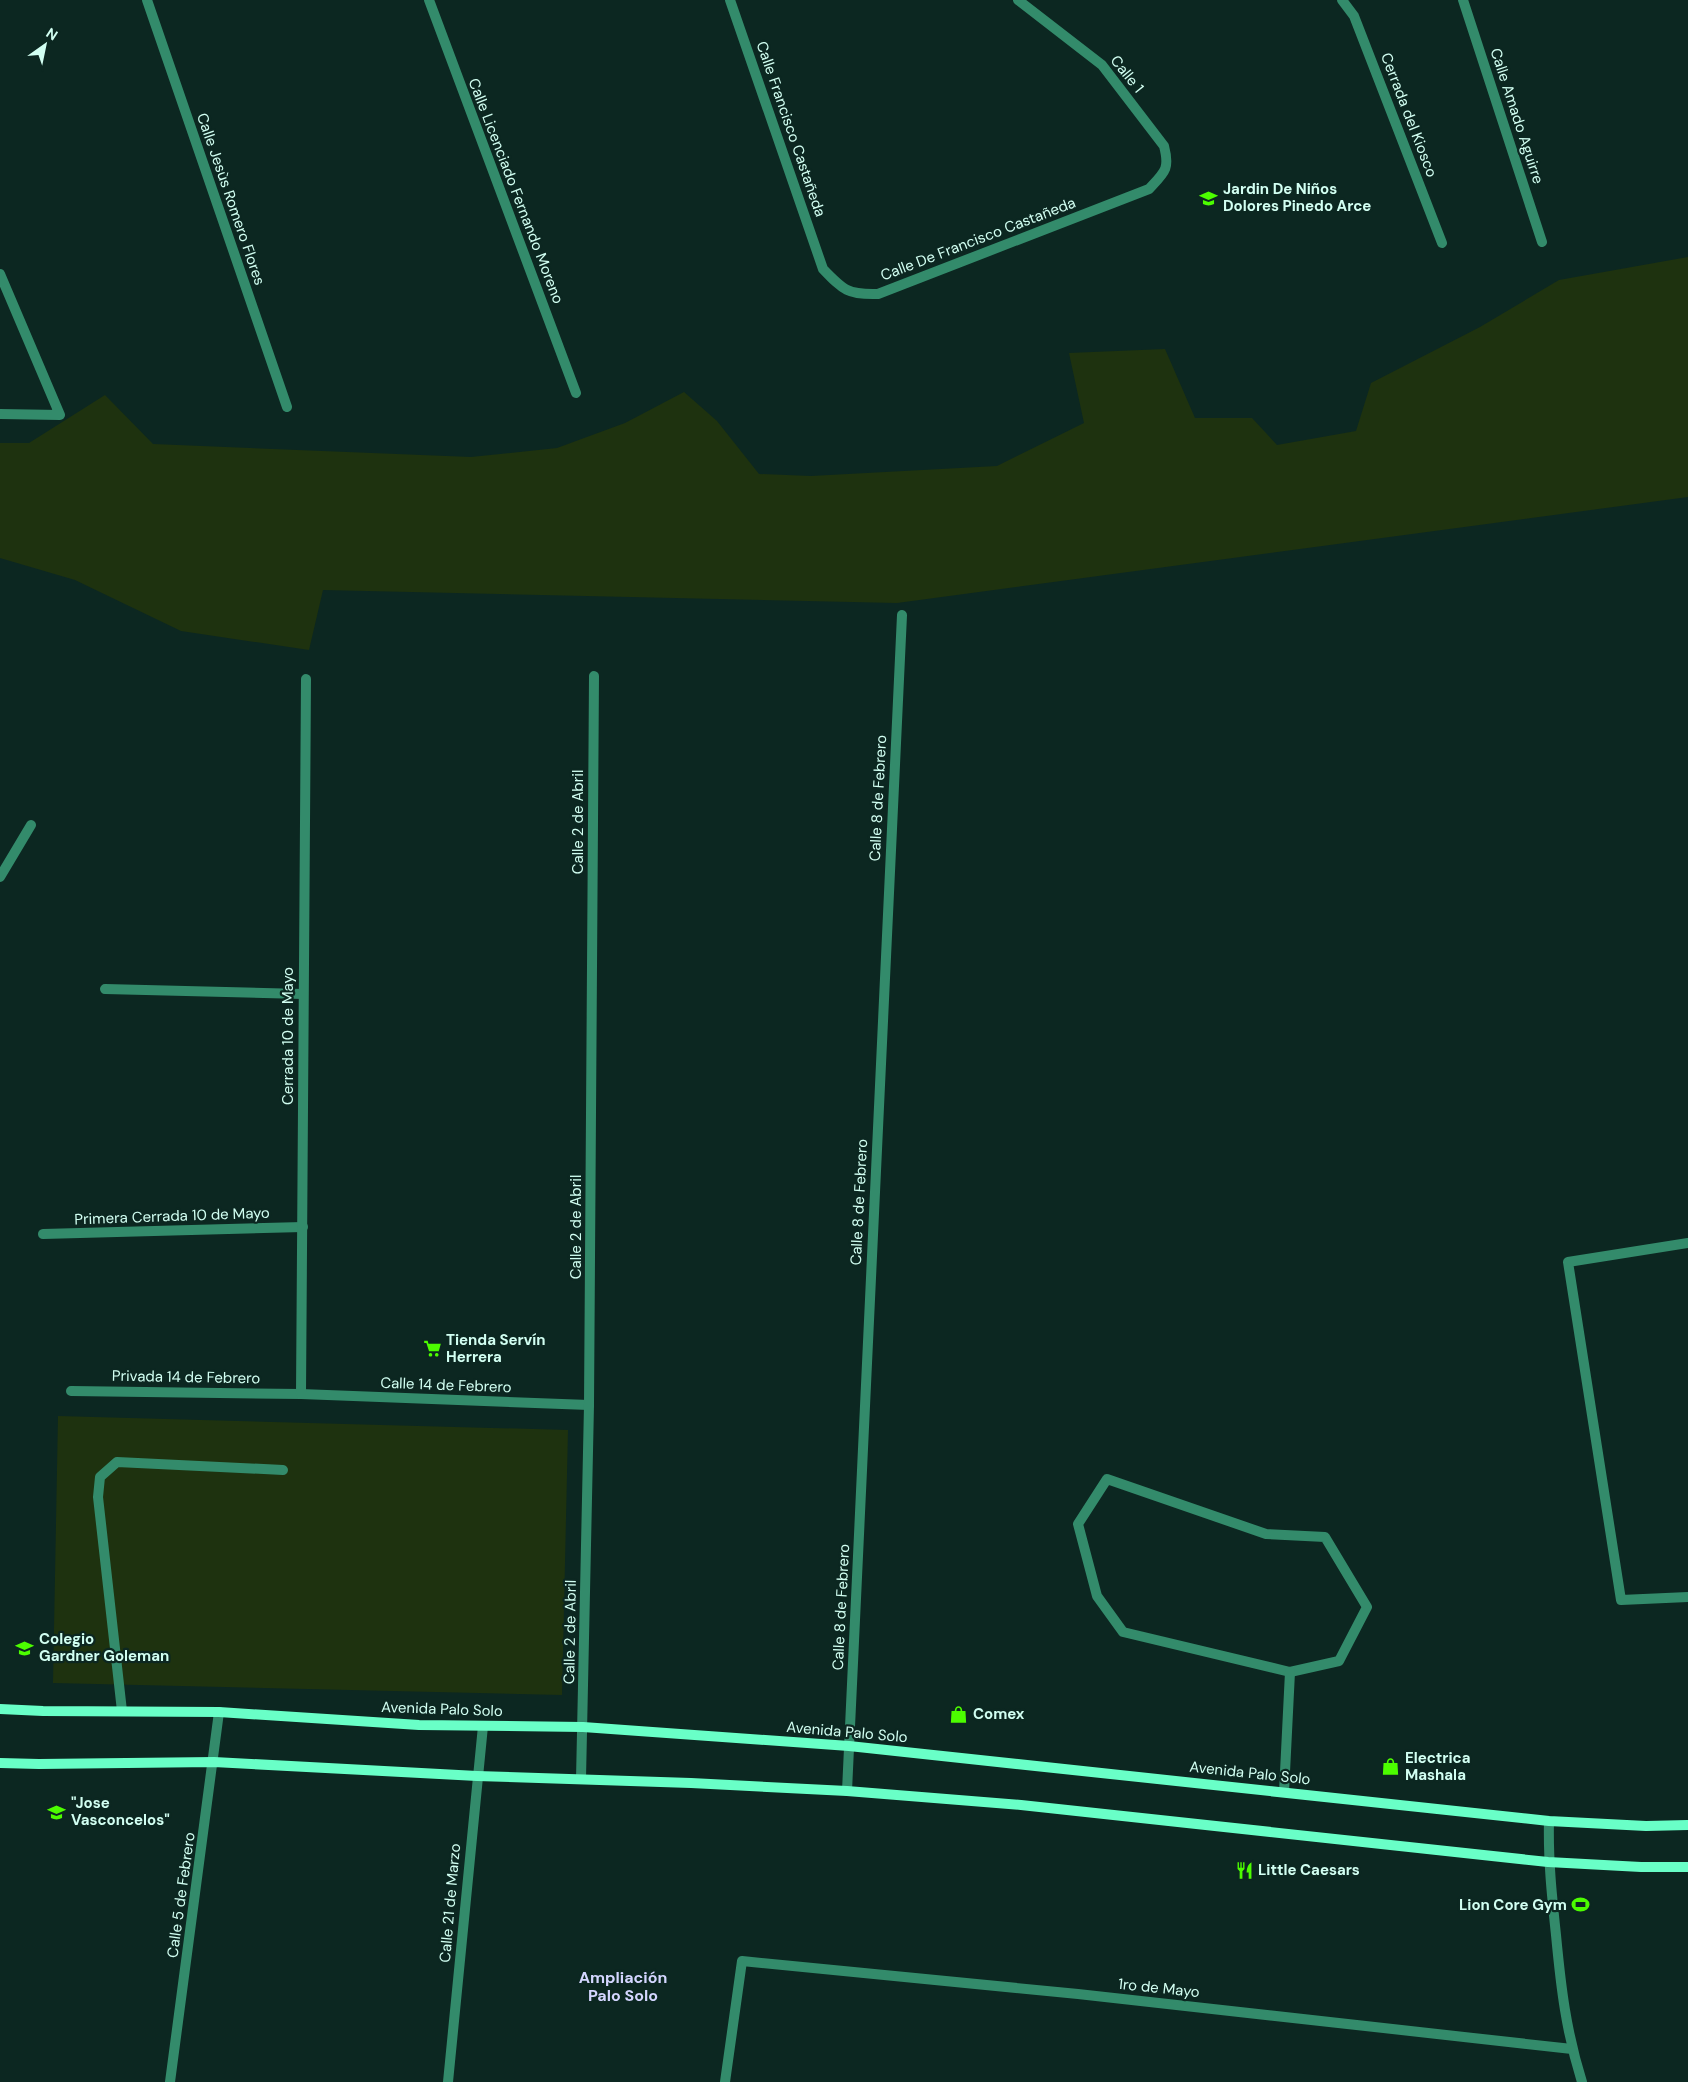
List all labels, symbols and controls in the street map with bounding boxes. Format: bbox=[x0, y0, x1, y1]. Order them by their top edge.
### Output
north arrow bbox=[20, 20, 70, 70]
text: N bbox=[43, 24, 61, 44]
street label: Calle Francisco Castañeda bbox=[752, 39, 830, 219]
street label: Calle Amado Aguirre bbox=[1486, 45, 1548, 187]
street label: Cerrada del Kiosco bbox=[1376, 50, 1442, 180]
street label: Calle 1 bbox=[1106, 51, 1148, 97]
street label: Calle Licenciado Fernando Moreno bbox=[464, 75, 568, 307]
street label: Calle Jesùs Romero Flores bbox=[192, 110, 270, 288]
place label: Jardin De Niños Dolores Pinedo Arce bbox=[1223, 179, 1371, 216]
school or university icon: Jardin De Niños Dolores Pinedo Arce bbox=[1199, 188, 1219, 208]
street label: Calle De Francisco Castañeda bbox=[878, 193, 1078, 285]
street label: Calle 8 de Febrero bbox=[865, 734, 891, 862]
street label: Calle 2 de Abril bbox=[568, 770, 588, 874]
street label: Cerrada 10 de Mayo bbox=[278, 967, 298, 1105]
street label: Calle 8 de Febrero bbox=[846, 1138, 872, 1266]
street label: Calle 2 de Abril bbox=[566, 1175, 586, 1279]
street label: Primera Cerrada 10 de Mayo bbox=[74, 1203, 270, 1229]
place label: Tienda Servín Herrera bbox=[446, 1330, 545, 1367]
supermarket icon: Tienda Servín Herrera bbox=[422, 1339, 442, 1359]
street label: Privada 14 de Febrero bbox=[112, 1366, 260, 1388]
street label: Calle 14 de Febrero bbox=[380, 1373, 512, 1397]
street label: Calle 8 de Febrero bbox=[828, 1543, 854, 1671]
street label: Calle 2 de Abril bbox=[559, 1580, 581, 1684]
place label: Colegio Gardner Goleman bbox=[39, 1629, 169, 1666]
school or university icon: Colegio Gardner Goleman bbox=[15, 1638, 35, 1658]
street label: Avenida Palo Solo bbox=[381, 1697, 503, 1721]
shop icon: Comex bbox=[949, 1704, 969, 1724]
place label: Comex bbox=[973, 1704, 1025, 1724]
street label: Avenida Palo Solo bbox=[786, 1717, 909, 1747]
place label: Electrica Mashala bbox=[1405, 1748, 1470, 1785]
street label: Avenida Palo Solo bbox=[1188, 1757, 1312, 1789]
shop icon: Electrica Mashala bbox=[1381, 1757, 1401, 1777]
place label: "Jose Vasconcelos" bbox=[71, 1793, 170, 1830]
school or university icon: "Jose Vasconcelos" bbox=[47, 1802, 67, 1822]
street label: Calle 5 de Febrero bbox=[162, 1831, 200, 1959]
street label: Calle 21 de Marzo bbox=[435, 1843, 465, 1963]
restaurant icon: Little Caesars bbox=[1234, 1860, 1254, 1880]
place label: Little Caesars bbox=[1258, 1860, 1360, 1880]
place label: Lion Core Gym bbox=[1459, 1895, 1567, 1915]
sports icon: Lion Core Gym bbox=[1571, 1895, 1591, 1915]
district label: Ampliación Palo Solo bbox=[579, 1967, 667, 2006]
street label: 1ro de Mayo bbox=[1117, 1974, 1201, 2002]

